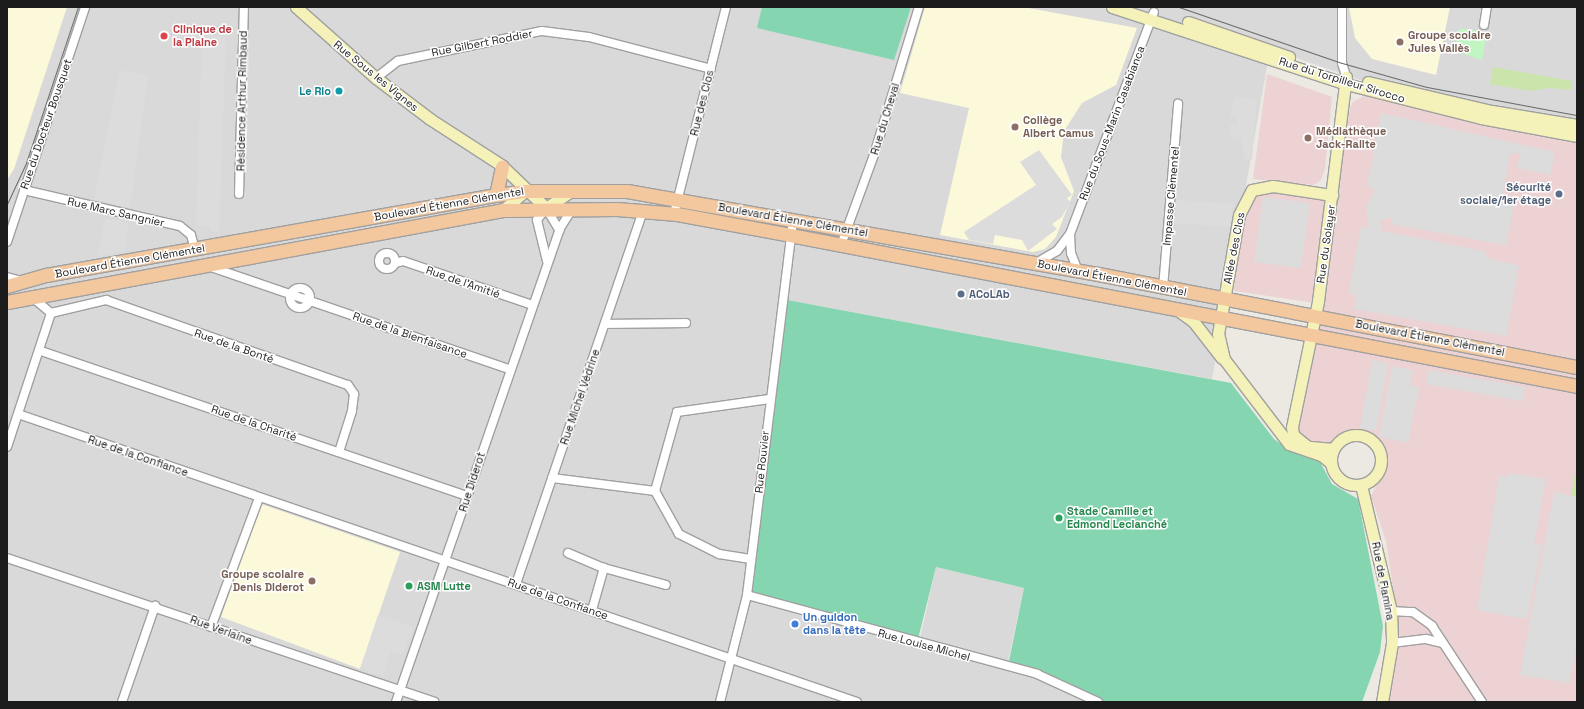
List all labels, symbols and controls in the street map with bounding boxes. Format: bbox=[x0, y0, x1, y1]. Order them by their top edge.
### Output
place label: Clinique de la Plaine bbox=[173, 23, 232, 49]
street label: Rue Gilbert Roddier bbox=[430, 27, 534, 59]
place label: Groupe scolaire Jules Vallès bbox=[1408, 29, 1491, 55]
marker: Clinique de la Plaine bbox=[158, 30, 170, 42]
street label: Résidence Arthur Rimbaud bbox=[234, 30, 250, 172]
marker: Groupe scolaire Jules Vallès bbox=[1395, 37, 1405, 47]
street label: Rue Sous les Vignes bbox=[331, 38, 421, 114]
street label: Rue du Sous-Marin Casabianca bbox=[1076, 44, 1148, 202]
street label: Rue du Torpilleur Sirocco bbox=[1277, 54, 1407, 106]
street label: Rue du Docteur Bousquet bbox=[17, 57, 75, 191]
street label: Rue des Clos bbox=[687, 69, 717, 137]
street label: Rue du Cheval bbox=[868, 81, 902, 157]
place label: Le Rio bbox=[299, 84, 331, 98]
marker: Le Rio bbox=[334, 86, 344, 96]
place label: Collège Albert Camus bbox=[1023, 114, 1094, 140]
marker: Collège Albert Camus bbox=[1010, 122, 1020, 132]
place label: Médiathèque Jack-Ralite bbox=[1316, 125, 1386, 151]
marker: Médiathèque Jack-Ralite bbox=[1303, 133, 1313, 143]
street label: Impasse Clémentel bbox=[1160, 146, 1182, 246]
place label: Sécurité sociale/1er étage bbox=[1460, 181, 1551, 207]
street label: Boulevard Étienne Clémentel bbox=[373, 184, 525, 224]
marker: Sécurité sociale/1er étage bbox=[1554, 189, 1564, 199]
street label: Rue Marc Sangnier bbox=[66, 194, 166, 230]
street label: Boulevard Étienne Clémentel bbox=[717, 200, 869, 240]
street label: Rue du Solayer bbox=[1314, 204, 1338, 284]
street label: Allée des Clos bbox=[1221, 211, 1247, 285]
street label: Boulevard Étienne Clémentel bbox=[54, 241, 206, 281]
street label: Boulevard Étienne Clémentel bbox=[1036, 257, 1188, 299]
street label: Rue de l'Amitié bbox=[424, 263, 502, 301]
place label: ACoLAb bbox=[969, 287, 1010, 301]
marker: ACoLAb bbox=[956, 289, 966, 299]
street label: Rue de la Bienfaisance bbox=[351, 309, 469, 361]
street label: Boulevard Étienne Clémentel bbox=[1354, 317, 1506, 359]
street label: Rue de la Bonté bbox=[192, 326, 276, 366]
street label: Rue Michel Védrine bbox=[557, 347, 603, 447]
street label: Rue de la Charité bbox=[209, 402, 299, 444]
street label: Rue Rouvier bbox=[752, 430, 772, 494]
street label: Rue de la Confiance bbox=[86, 433, 190, 479]
street label: Rue Diderot bbox=[456, 450, 488, 514]
place label: Stade Camille et Edmond Leclanché bbox=[1067, 505, 1167, 531]
marker: Stade Camille et Edmond Leclanché bbox=[1054, 513, 1064, 523]
street label: Rue de Flamina bbox=[1369, 541, 1397, 621]
place label: Groupe scolaire Denis Diderot bbox=[221, 568, 304, 594]
marker: Groupe scolaire Denis Diderot bbox=[307, 576, 317, 586]
street label: Rue de la Confiance bbox=[506, 576, 610, 622]
place label: ASM Lutte bbox=[417, 579, 471, 593]
marker: ASM Lutte bbox=[404, 581, 414, 591]
place label: Un guidon dans la tête bbox=[803, 611, 866, 637]
street label: Rue Verlaine bbox=[188, 613, 254, 647]
marker: Un guidon dans la tête bbox=[790, 619, 800, 629]
street label: Rue Louise Michel bbox=[876, 626, 972, 664]

